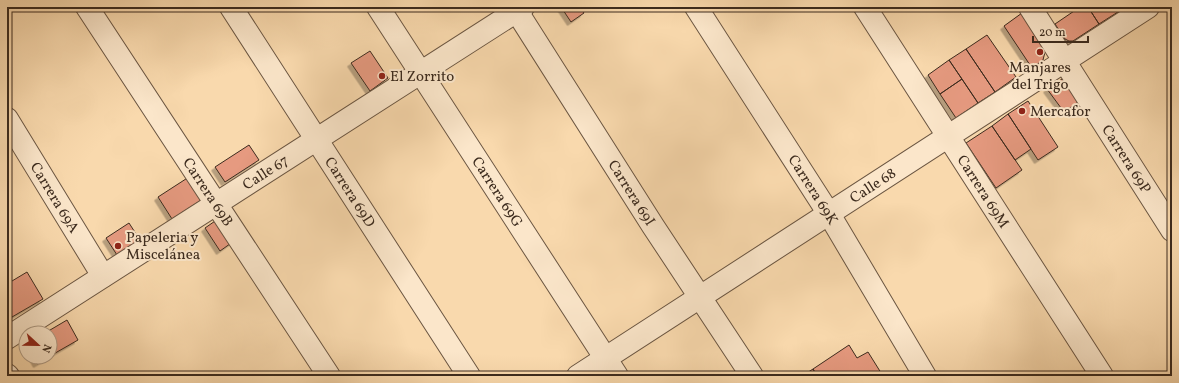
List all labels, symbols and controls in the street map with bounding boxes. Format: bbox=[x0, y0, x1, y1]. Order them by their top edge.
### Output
scale bar bbox=[1033, 18, 1088, 44]
text: 20 m bbox=[1039, 25, 1066, 41]
marker: Manjares del Trigo bbox=[1035, 47, 1045, 57]
place label: Manjares del Trigo bbox=[1009, 58, 1071, 96]
place label: El Zorrito bbox=[390, 67, 454, 88]
marker: El Zorrito bbox=[377, 71, 387, 81]
place label: Mercafor bbox=[1030, 102, 1091, 123]
marker: Mercafor bbox=[1017, 106, 1027, 116]
street label: Carrera 69P bbox=[1096, 121, 1155, 198]
street label: Calle 67 bbox=[239, 151, 293, 196]
street label: Carrera 69K bbox=[782, 151, 842, 229]
street label: Carrera 69M bbox=[951, 151, 1013, 233]
street label: Carrera 69D bbox=[318, 153, 380, 232]
street label: Carrera 69G bbox=[466, 153, 527, 232]
street label: Carrera 69B bbox=[177, 154, 237, 231]
street label: Carrera 69I bbox=[602, 156, 659, 231]
street label: Carrera 69A bbox=[24, 159, 84, 238]
street label: Calle 68 bbox=[846, 164, 901, 209]
place label: Papeleria y Miscelánea bbox=[126, 228, 200, 266]
marker: Papeleria y Miscelánea bbox=[113, 241, 123, 251]
north arrow bbox=[18, 325, 58, 365]
text: N bbox=[37, 342, 54, 355]

